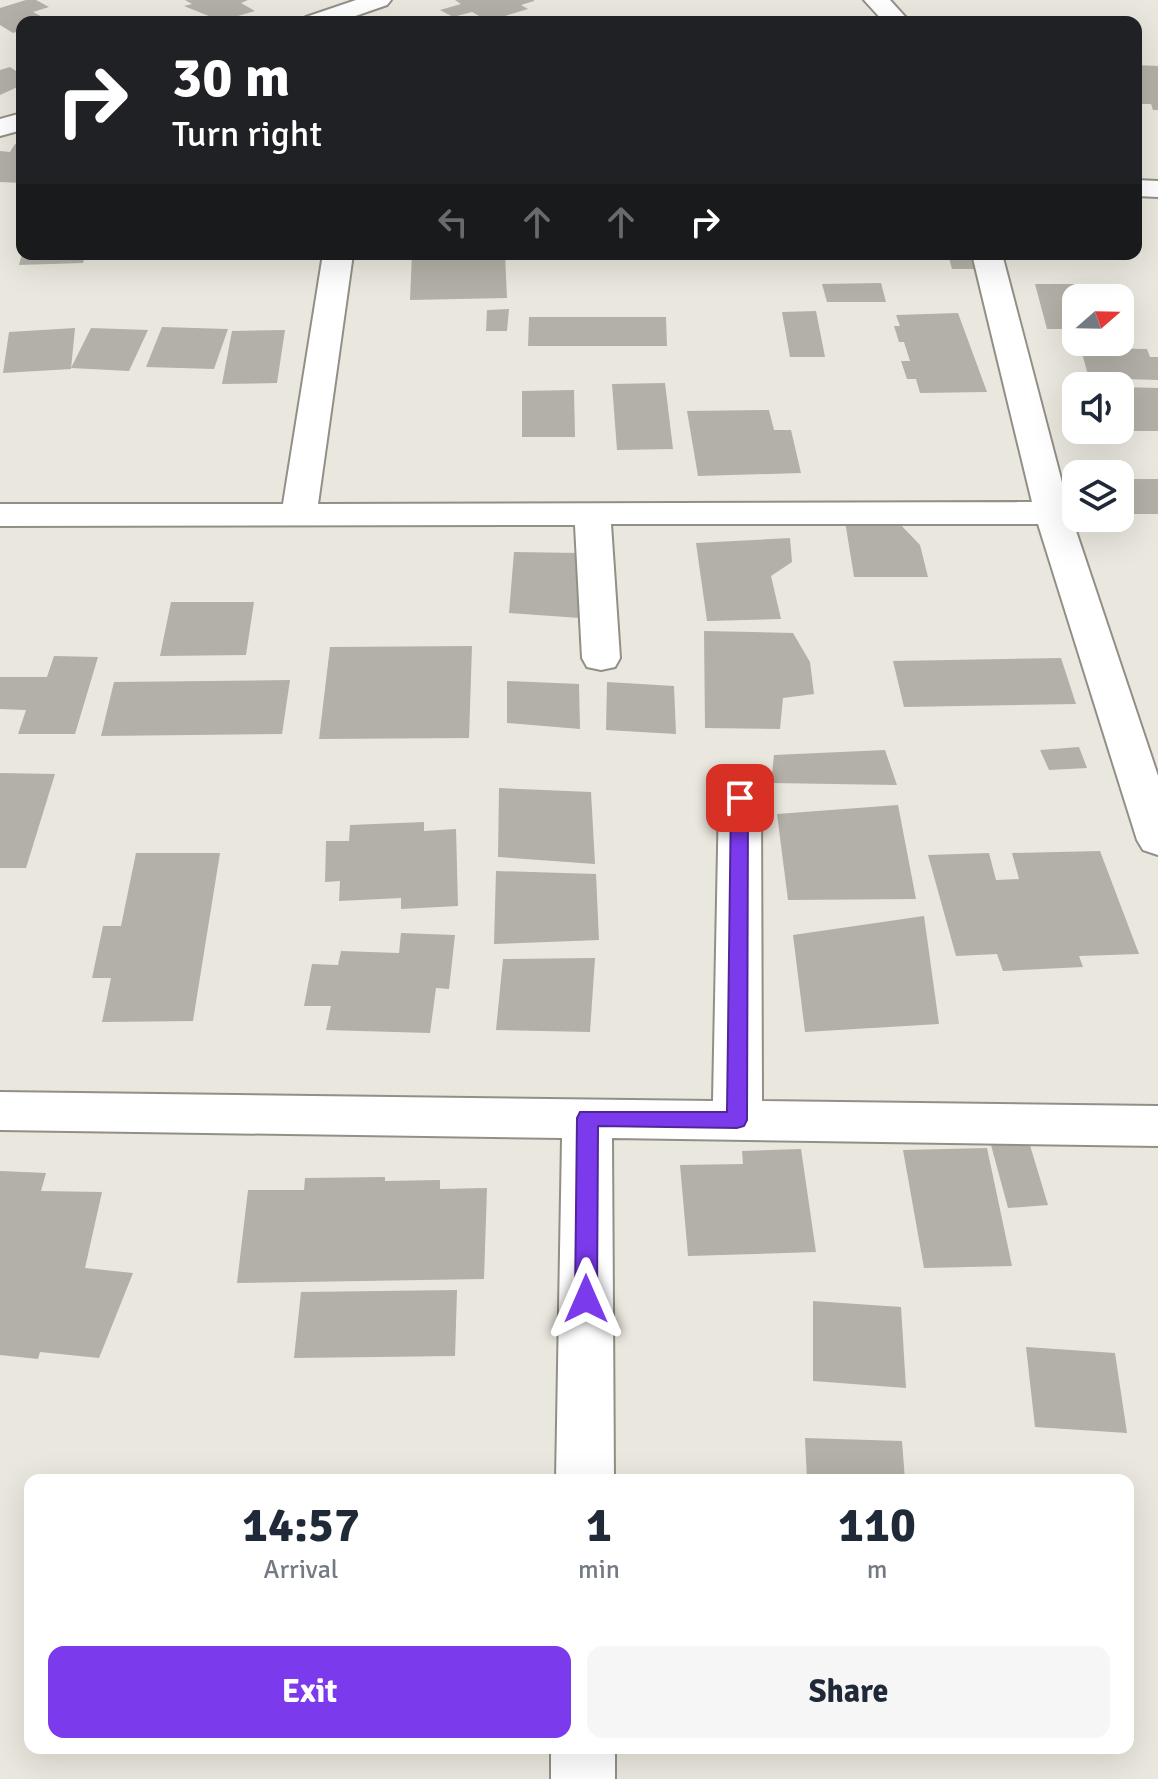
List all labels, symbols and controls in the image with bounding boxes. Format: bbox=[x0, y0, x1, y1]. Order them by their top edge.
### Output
text: 30 m bbox=[172, 43, 290, 112]
icon: right bbox=[40, 48, 144, 152]
text: Turn right bbox=[172, 112, 322, 157]
icon: left bbox=[431, 200, 475, 244]
icon: ahead bbox=[515, 200, 559, 244]
icon: ahead bbox=[599, 200, 643, 244]
icon: right bbox=[683, 200, 727, 244]
north arrow bbox=[1062, 284, 1134, 356]
map controls bbox=[1062, 284, 1134, 532]
button: sound bbox=[1062, 372, 1134, 444]
button: layers bbox=[1062, 460, 1134, 532]
pin bbox=[706, 764, 774, 832]
icon: arrive bbox=[718, 776, 762, 820]
position arrow bbox=[544, 1257, 628, 1341]
text: 14:57 bbox=[242, 1496, 360, 1555]
text: 1 bbox=[586, 1496, 612, 1555]
text: 110 bbox=[838, 1496, 916, 1555]
text: Arrival bbox=[264, 1554, 338, 1586]
text: min bbox=[578, 1554, 620, 1586]
text: m bbox=[867, 1554, 887, 1586]
button: Exit bbox=[48, 1646, 571, 1738]
button: Share bbox=[587, 1646, 1110, 1738]

